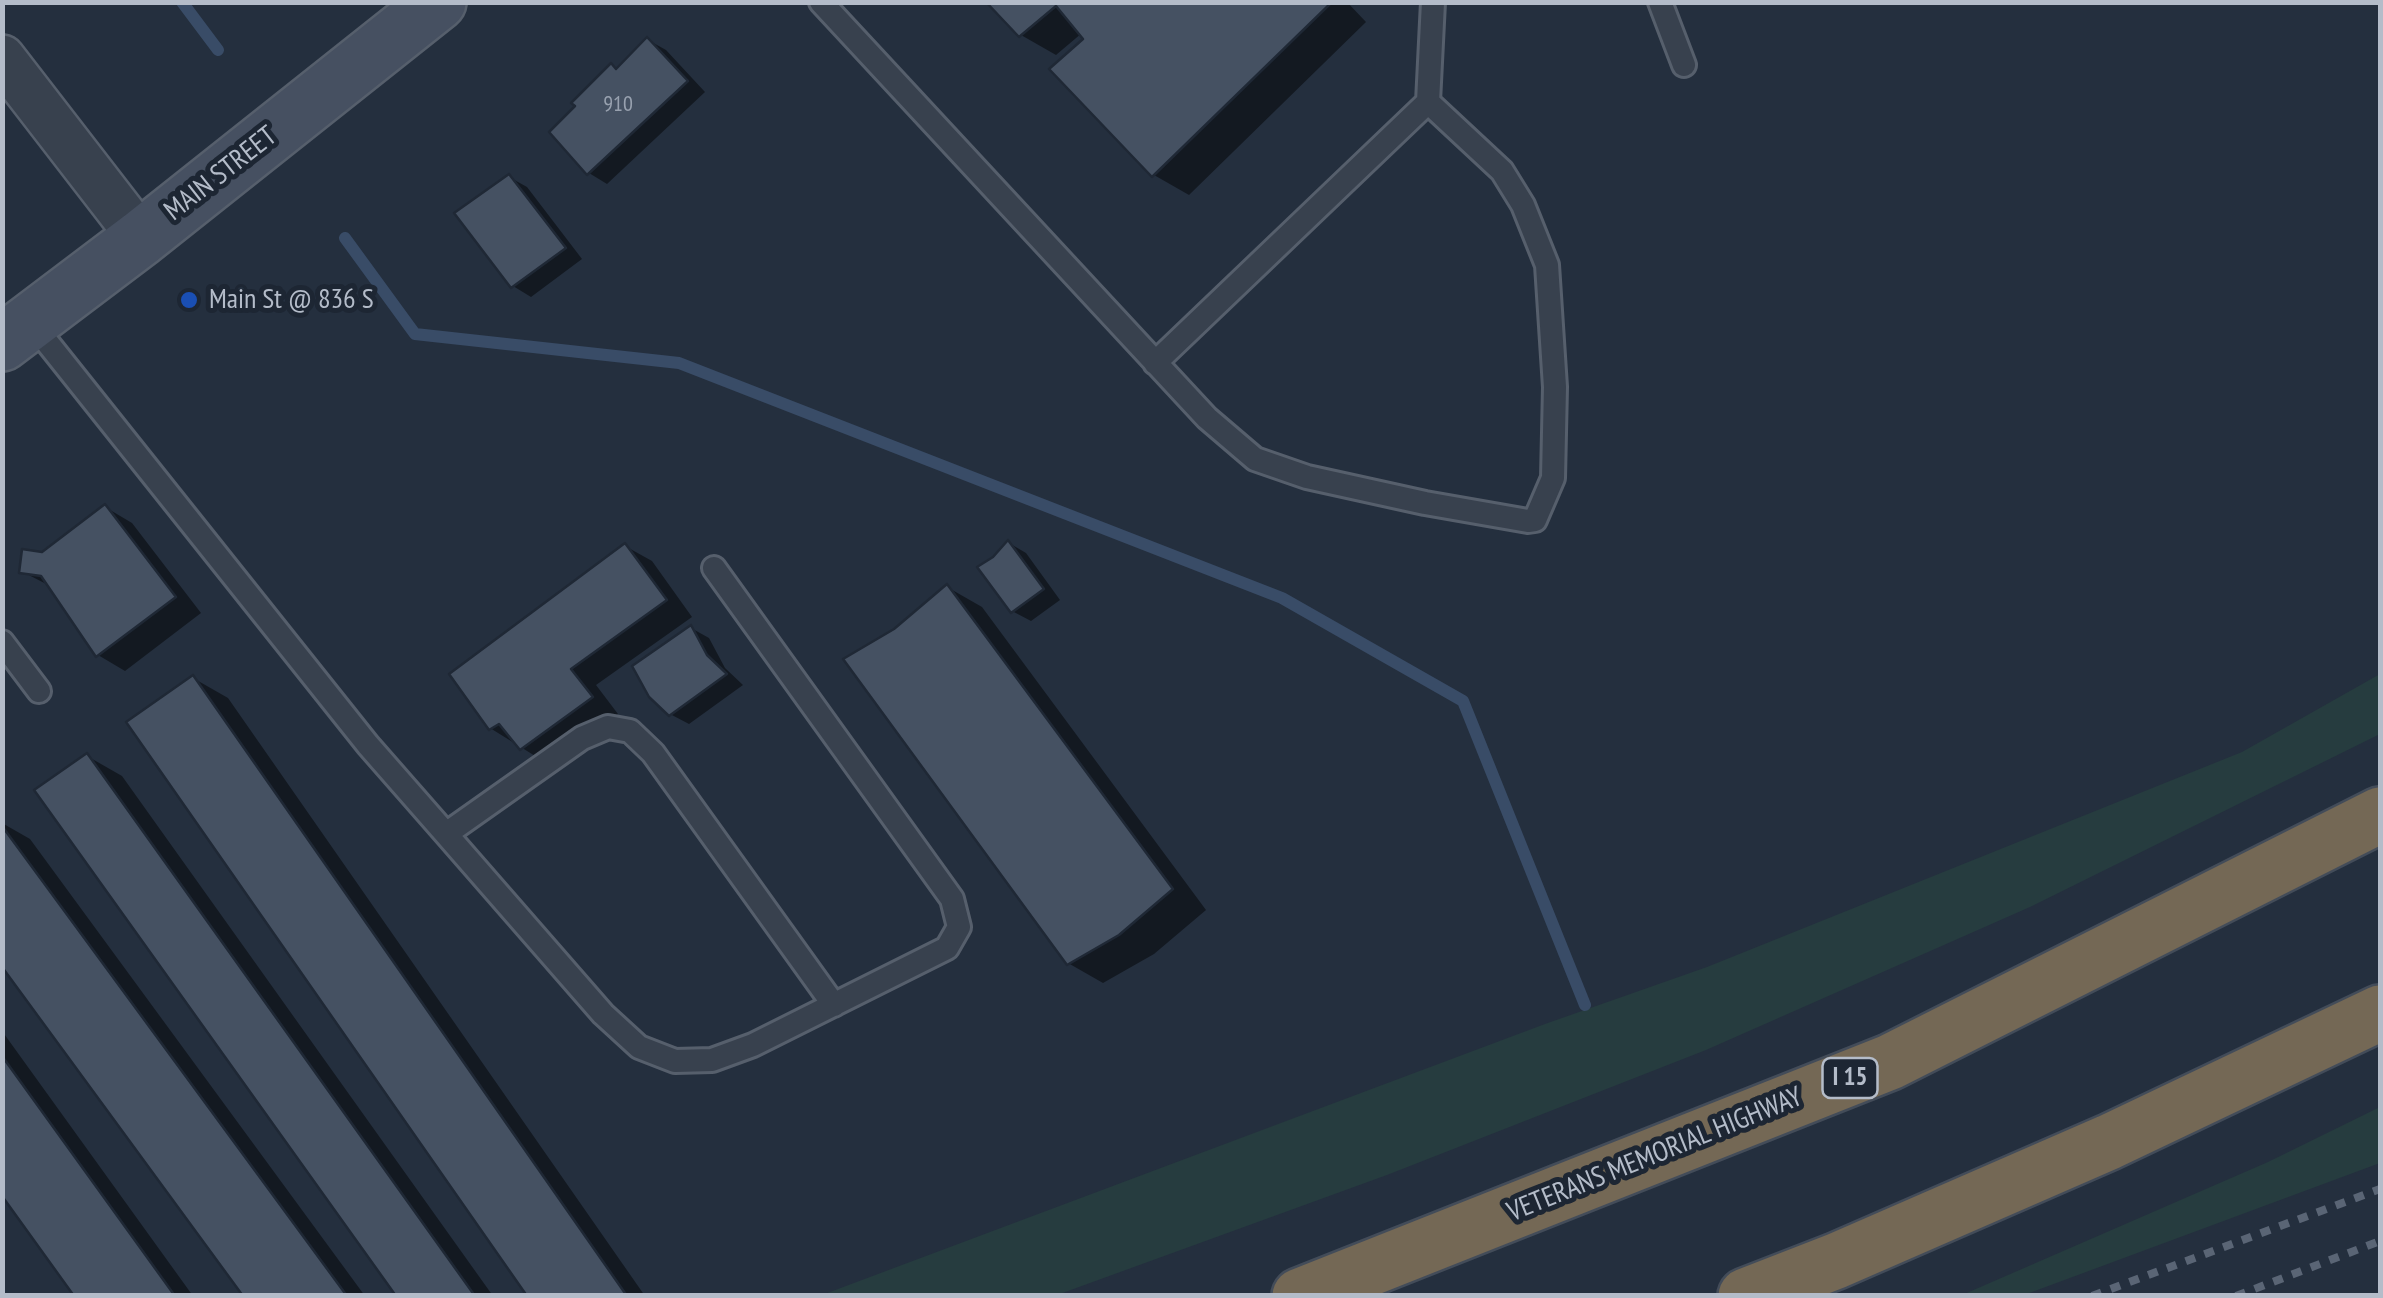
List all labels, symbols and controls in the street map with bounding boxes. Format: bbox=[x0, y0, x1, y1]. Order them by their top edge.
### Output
house number: 910 bbox=[603, 92, 633, 118]
street label: MAIN STREET bbox=[158, 120, 284, 228]
place label: Main St @ 836 S bbox=[209, 283, 374, 317]
marker: Main St @ 836 S bbox=[178, 289, 200, 311]
road number: I 15 bbox=[1822, 1058, 1878, 1098]
street label: VETERANS MEMORIAL HIGHWAY bbox=[1503, 1080, 1807, 1230]

